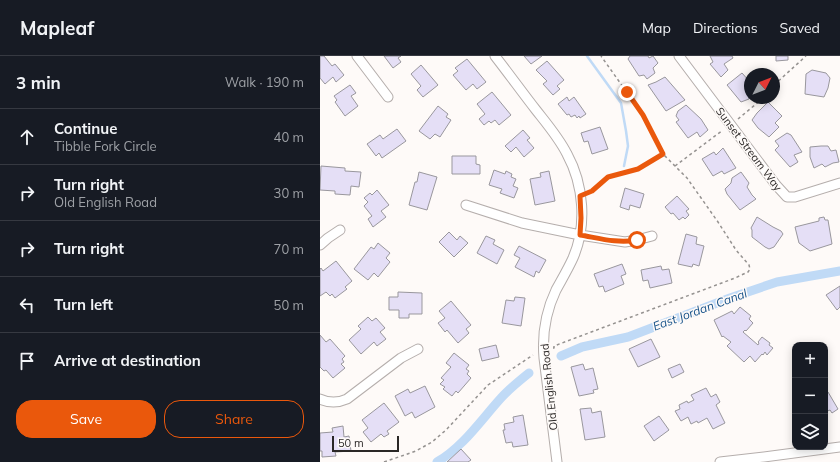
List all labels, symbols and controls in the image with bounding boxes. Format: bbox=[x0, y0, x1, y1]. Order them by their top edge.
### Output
text: Mapleaf bbox=[20, 16, 94, 40]
text: Map bbox=[642, 19, 671, 37]
text: Directions bbox=[693, 19, 758, 37]
text: Saved bbox=[780, 19, 820, 37]
north arrow bbox=[744, 68, 780, 104]
text: 3 min bbox=[16, 72, 61, 93]
text: Walk · 190 m bbox=[225, 74, 304, 90]
route end bbox=[618, 83, 636, 101]
street label: Sunset Stream Way bbox=[713, 104, 785, 194]
text: Continue bbox=[54, 119, 117, 138]
icon: ahead bbox=[16, 126, 38, 148]
text: 40 m bbox=[274, 129, 304, 145]
text: Tibble Fork Circle bbox=[54, 138, 157, 154]
text: Turn right bbox=[54, 175, 124, 194]
icon: right bbox=[16, 182, 38, 204]
text: 30 m bbox=[274, 185, 304, 201]
text: Old English Road bbox=[54, 194, 157, 210]
route start bbox=[628, 231, 646, 249]
icon: right bbox=[16, 238, 38, 260]
text: Turn right bbox=[54, 239, 124, 258]
text: 70 m bbox=[274, 241, 304, 257]
water label: East Jordan Canal bbox=[651, 285, 749, 334]
icon: left bbox=[16, 294, 38, 316]
text: Turn left bbox=[54, 295, 113, 314]
text: 50 m bbox=[274, 297, 304, 313]
map controls bbox=[792, 342, 828, 450]
button: + bbox=[792, 342, 828, 378]
street label: Old English Road bbox=[537, 343, 561, 431]
icon: arrive bbox=[16, 350, 38, 372]
text: Arrive at destination bbox=[54, 351, 201, 370]
button: − bbox=[792, 378, 828, 414]
button: Save bbox=[16, 400, 156, 438]
button: Share bbox=[164, 400, 304, 438]
button: layers bbox=[792, 414, 828, 450]
scale bar bbox=[332, 434, 399, 453]
text: 50 m bbox=[338, 436, 364, 450]

